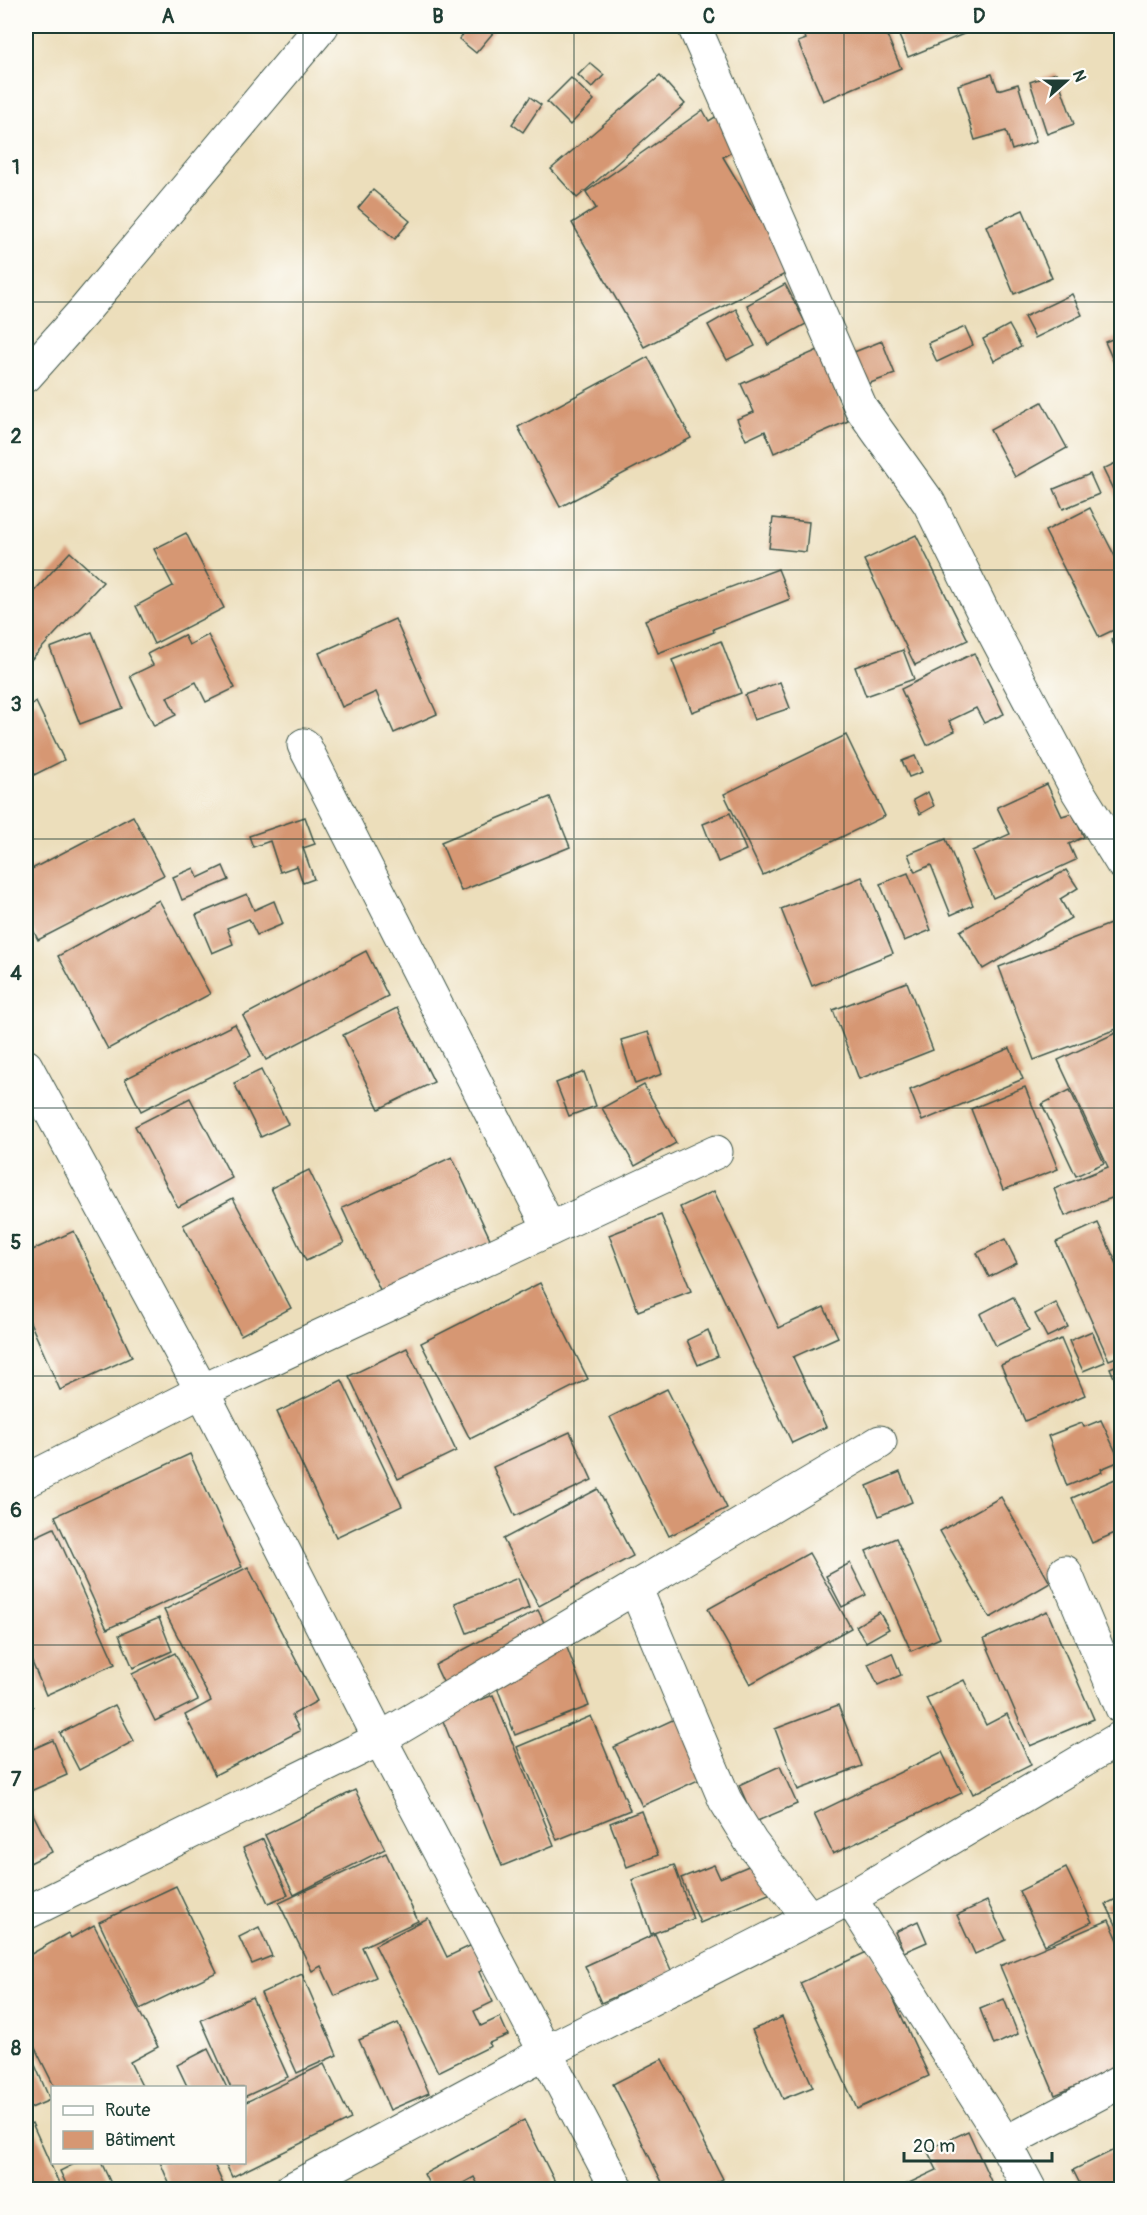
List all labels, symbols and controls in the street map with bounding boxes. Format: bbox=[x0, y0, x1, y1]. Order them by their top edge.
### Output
text: A bbox=[162, 4, 175, 29]
text: B bbox=[432, 4, 444, 29]
text: C bbox=[703, 4, 715, 29]
text: D bbox=[973, 4, 986, 29]
north arrow bbox=[1036, 51, 1096, 111]
text: N bbox=[1068, 67, 1090, 85]
text: 1 bbox=[12, 155, 20, 180]
text: 2 bbox=[10, 424, 22, 449]
text: 3 bbox=[10, 692, 22, 717]
text: 4 bbox=[10, 961, 22, 986]
text: 5 bbox=[11, 1230, 22, 1255]
text: 6 bbox=[10, 1498, 22, 1523]
text: 7 bbox=[11, 1767, 22, 1792]
text: 8 bbox=[11, 2036, 21, 2061]
legend bbox=[51, 2086, 246, 2164]
text: Route bbox=[105, 2099, 150, 2122]
scale bar bbox=[904, 2125, 1052, 2163]
text: Bâtiment bbox=[105, 2129, 176, 2152]
text: 20 m bbox=[913, 2135, 955, 2158]

